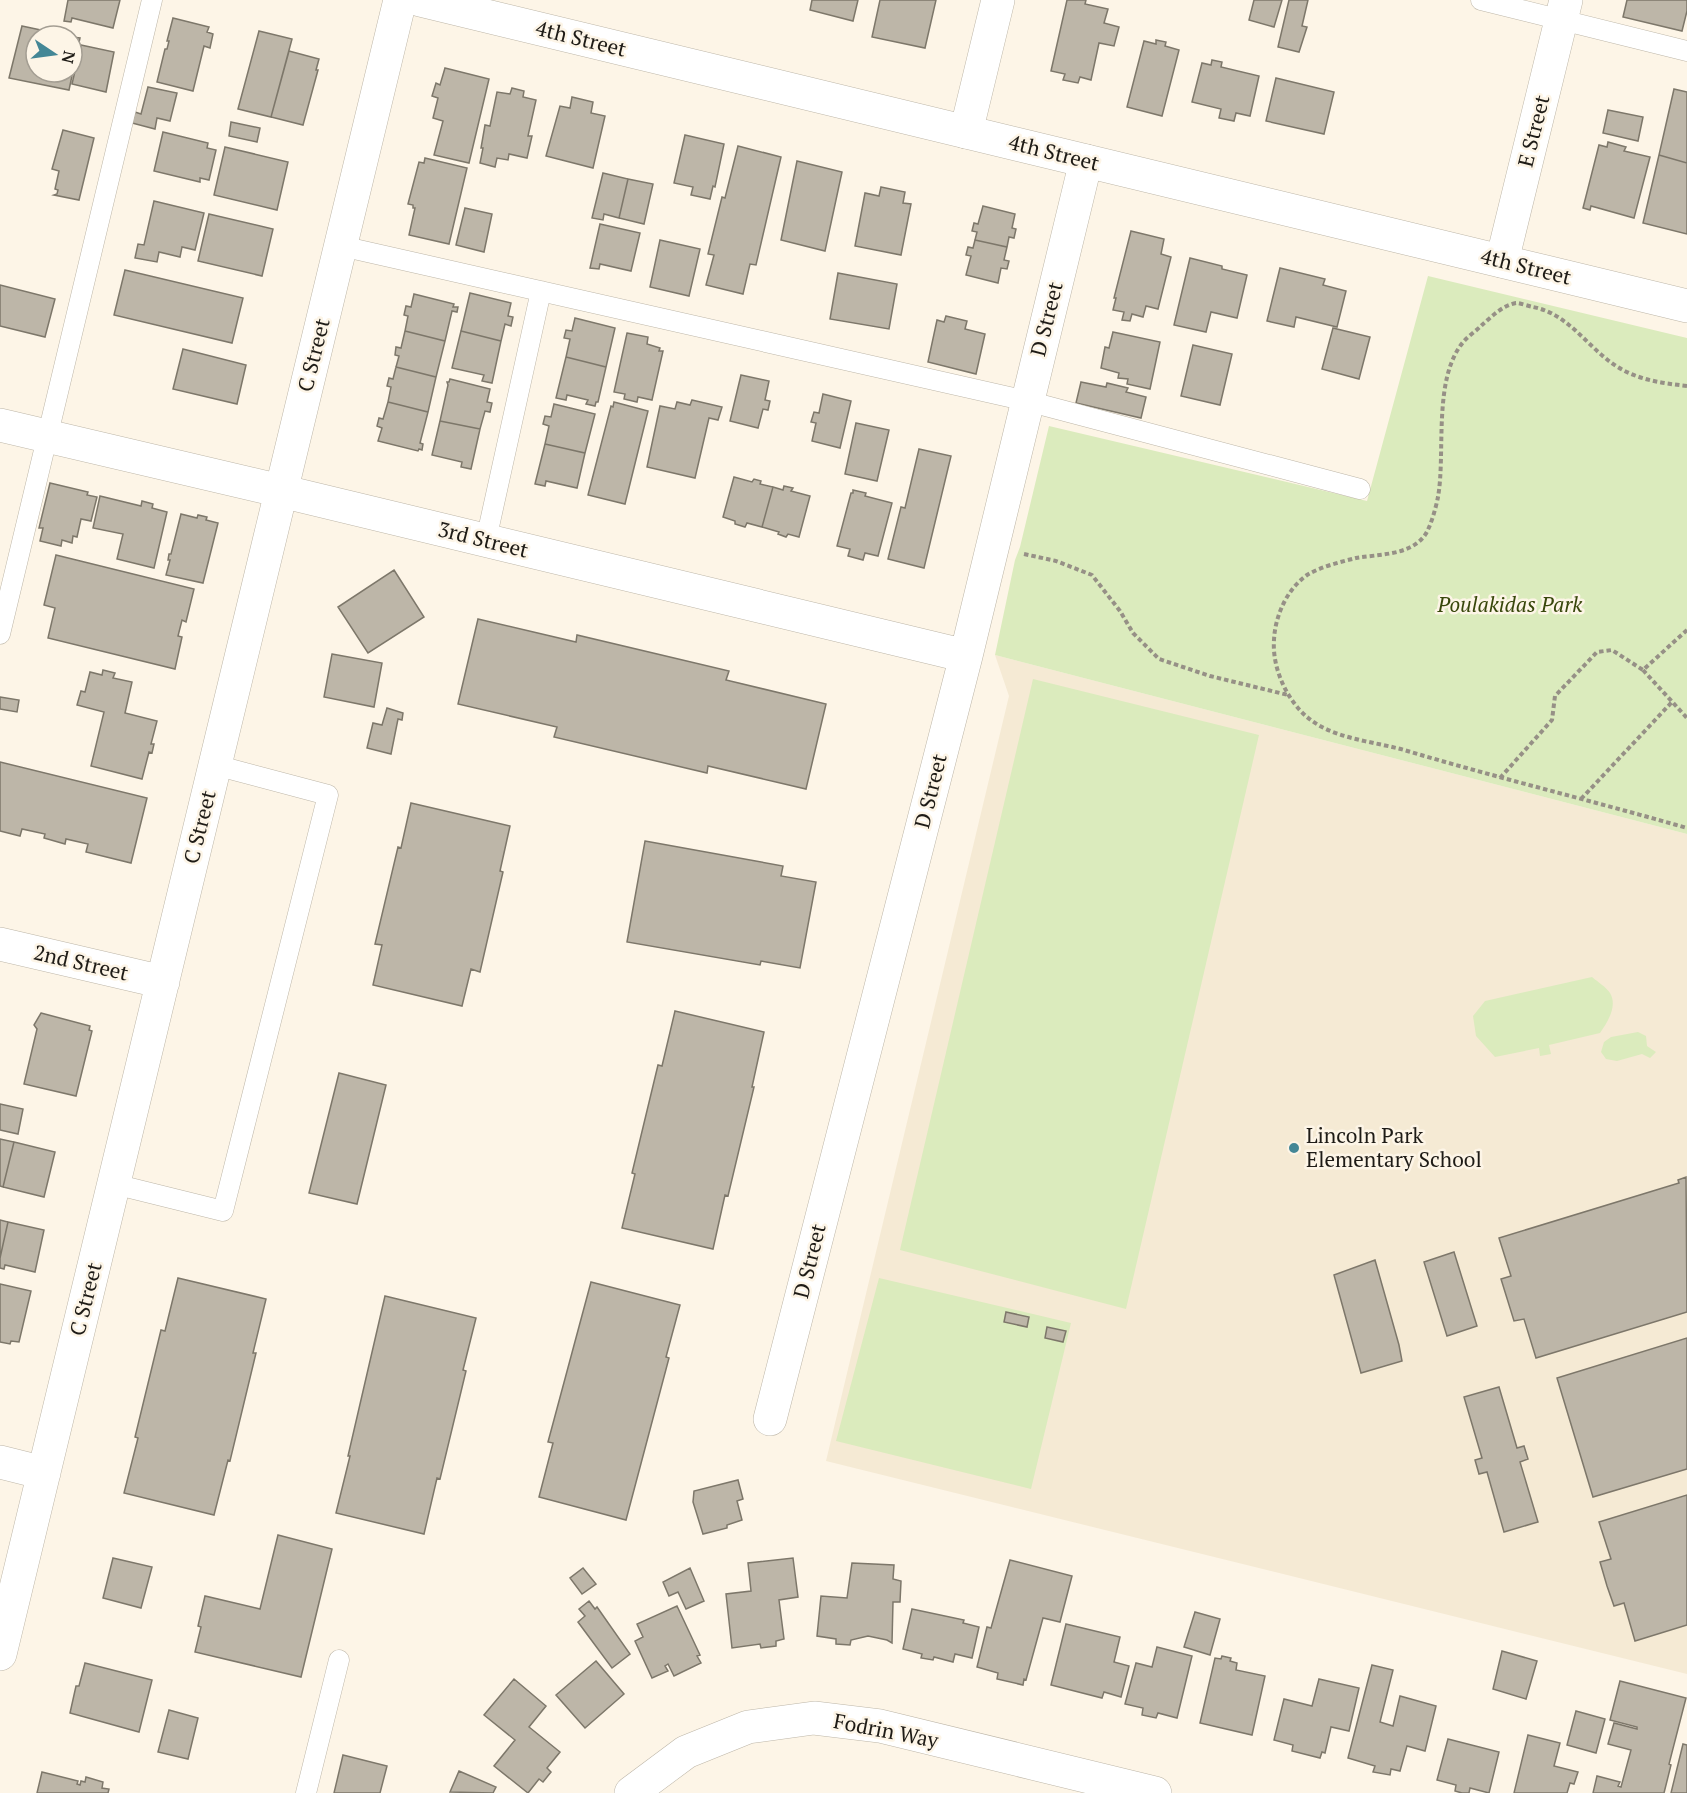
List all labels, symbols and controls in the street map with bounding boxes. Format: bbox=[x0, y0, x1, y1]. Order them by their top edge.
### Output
street label: 4th Street bbox=[533, 13, 630, 63]
north arrow bbox=[24, 24, 84, 84]
text: N bbox=[57, 49, 81, 66]
street label: E Street bbox=[1511, 92, 1556, 170]
street label: 4th Street bbox=[1006, 127, 1103, 177]
street label: 4th Street bbox=[1478, 241, 1575, 291]
street label: D Street bbox=[1023, 278, 1069, 359]
street label: C Street bbox=[290, 315, 336, 394]
street label: 3rd Street bbox=[435, 514, 531, 564]
park label: Poulakidas Park bbox=[1437, 590, 1583, 618]
street label: D Street bbox=[907, 750, 953, 831]
street label: C Street bbox=[176, 787, 222, 866]
street label: 2nd Street bbox=[31, 938, 132, 987]
place label: Lincoln Park Elementary School bbox=[1306, 1121, 1482, 1173]
marker: Lincoln Park Elementary School bbox=[1287, 1141, 1301, 1155]
street label: D Street bbox=[786, 1220, 832, 1301]
street label: C Street bbox=[62, 1259, 108, 1338]
street label: Fodrin Way bbox=[831, 1706, 941, 1754]

